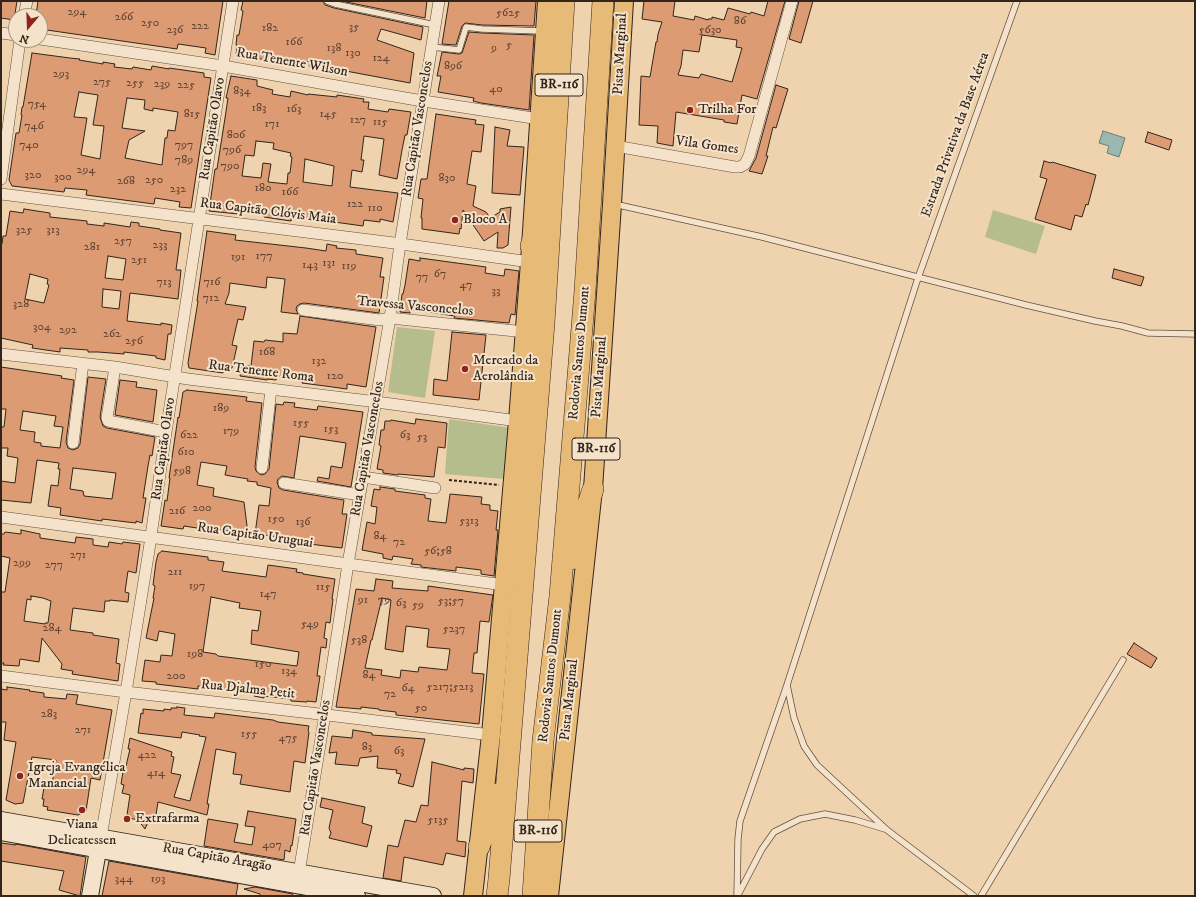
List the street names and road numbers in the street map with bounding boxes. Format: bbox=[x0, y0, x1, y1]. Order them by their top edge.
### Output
street label: Pista Marginal bbox=[610, 13, 632, 95]
street label: Rua Tenente Wilson bbox=[235, 45, 349, 81]
street label: Estrada Privativa da Base Aérea bbox=[918, 50, 994, 220]
street label: Rua Capitão Vasconcelos bbox=[399, 60, 437, 198]
road number: BR-116 bbox=[535, 74, 583, 96]
street label: Rua Capitão Olavo bbox=[197, 76, 229, 182]
street label: Vila Gomes bbox=[675, 133, 739, 159]
street label: Rua Capitão Clóvis Maia bbox=[199, 195, 337, 229]
street label: Rodovia Santos Dumont bbox=[566, 285, 594, 421]
street label: Travessa Vasconcelos bbox=[356, 294, 474, 320]
street label: Pista Marginal bbox=[589, 336, 611, 418]
street label: Rua Tenente Roma bbox=[207, 357, 315, 387]
street label: Rua Capitão Vasconcelos bbox=[348, 380, 388, 518]
street label: Rua Capitão Olavo bbox=[148, 396, 180, 502]
road number: BR-116 bbox=[572, 438, 620, 460]
street label: Rua Capitão Uruguai bbox=[196, 520, 314, 552]
street label: Rodovia Santos Dumont bbox=[536, 608, 566, 744]
street label: Pista Marginal bbox=[557, 659, 583, 741]
street label: Rua Djalma Petit bbox=[200, 677, 296, 703]
street label: Rua Capitão Vasconcelos bbox=[297, 699, 335, 837]
road number: BR-116 bbox=[514, 820, 562, 842]
street label: Rua Capitão Aragão bbox=[161, 840, 273, 876]

